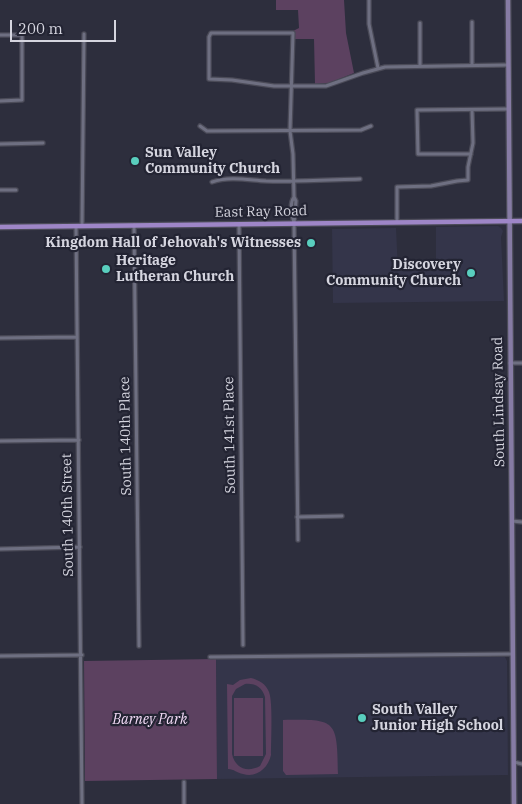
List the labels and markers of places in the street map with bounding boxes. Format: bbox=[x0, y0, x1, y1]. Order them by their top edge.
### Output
place label: Sun Valley Community Church bbox=[145, 145, 280, 178]
marker: Sun Valley Community Church bbox=[129, 155, 141, 167]
place label: Kingdom Hall of Jehovah's Witnesses bbox=[45, 235, 301, 251]
marker: Kingdom Hall of Jehovah's Witnesses bbox=[305, 237, 317, 249]
place label: Heritage Lutheran Church bbox=[116, 253, 234, 286]
place label: Discovery Community Church bbox=[326, 257, 461, 290]
marker: Heritage Lutheran Church bbox=[100, 263, 112, 275]
marker: Discovery Community Church bbox=[465, 267, 477, 279]
place label: South Valley Junior High School bbox=[372, 702, 503, 734]
marker: South Valley Junior High School bbox=[356, 712, 368, 724]

